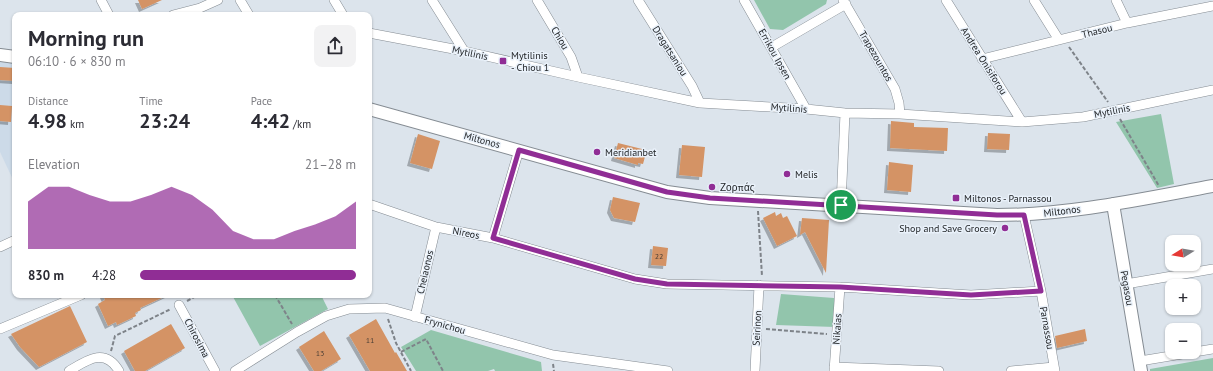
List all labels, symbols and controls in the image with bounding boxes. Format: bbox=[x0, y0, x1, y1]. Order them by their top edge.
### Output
street label: Thasou bbox=[1080, 21, 1114, 41]
text: Morning run bbox=[28, 24, 144, 52]
street label: Chiou bbox=[548, 24, 572, 52]
street label: Dragatsaniou bbox=[649, 24, 691, 78]
button: share bbox=[314, 25, 356, 67]
street label: Andrea Onisiforou bbox=[958, 25, 1010, 97]
street label: Errikou Ipsen bbox=[756, 26, 794, 82]
street label: Trapezountos bbox=[856, 28, 896, 84]
street label: Mytilinis bbox=[451, 43, 489, 63]
place label: Mytilinis - Chiou 1 bbox=[511, 49, 549, 74]
text: 06:10 · 6 × 830 m bbox=[28, 53, 125, 70]
marker: Mytilinis - Chiou 1 bbox=[498, 56, 508, 66]
text: Distance bbox=[28, 94, 68, 108]
text: Time bbox=[139, 94, 163, 108]
text: Pace bbox=[251, 94, 272, 108]
street label: Mytilinis bbox=[770, 100, 808, 116]
street label: Mytilinis bbox=[1093, 101, 1131, 121]
text: 4.98 bbox=[28, 108, 67, 134]
text: 23:24 bbox=[139, 108, 190, 134]
text: 4:42 bbox=[251, 108, 290, 134]
text: km bbox=[67, 117, 84, 131]
text: /km bbox=[290, 117, 311, 131]
street label: Miltonos bbox=[462, 129, 502, 151]
place label: Meridianbet bbox=[605, 146, 657, 159]
marker: Meridianbet bbox=[592, 147, 602, 157]
text: Elevation bbox=[28, 156, 80, 173]
text: 21–28 m bbox=[305, 156, 356, 173]
place label: Melis bbox=[795, 168, 818, 181]
marker: Melis bbox=[782, 169, 792, 179]
place label: Ζορπάς bbox=[720, 181, 755, 194]
marker: Ζορπάς bbox=[707, 182, 717, 192]
pin bbox=[824, 188, 858, 222]
place label: Miltonos - Parnassou bbox=[964, 192, 1052, 205]
marker: Miltonos - Parnassou bbox=[951, 193, 961, 203]
icon: arrive bbox=[830, 194, 852, 216]
street label: Miltonos bbox=[1043, 202, 1081, 220]
place label: Shop and Save Grocery bbox=[899, 222, 997, 235]
marker: Shop and Save Grocery bbox=[1000, 223, 1010, 233]
street label: Nireos bbox=[451, 224, 481, 242]
north arrow bbox=[1165, 235, 1201, 271]
map controls bbox=[1165, 235, 1201, 359]
street label: Cheiaonos bbox=[414, 249, 436, 295]
house number: 22 bbox=[655, 251, 663, 261]
text: 830 m bbox=[28, 267, 64, 284]
text: 4:28 bbox=[92, 267, 116, 284]
street label: Pegasou bbox=[1118, 269, 1136, 307]
button: + bbox=[1165, 279, 1201, 315]
street label: Parnassou bbox=[1037, 306, 1057, 350]
street label: Seirinon bbox=[750, 310, 764, 346]
street label: Frynichou bbox=[423, 313, 467, 337]
street label: Nikaias bbox=[829, 313, 845, 345]
street label: Chirosima bbox=[181, 316, 213, 360]
button: − bbox=[1165, 323, 1201, 359]
house number: 11 bbox=[366, 335, 374, 345]
house number: 13 bbox=[316, 348, 324, 358]

